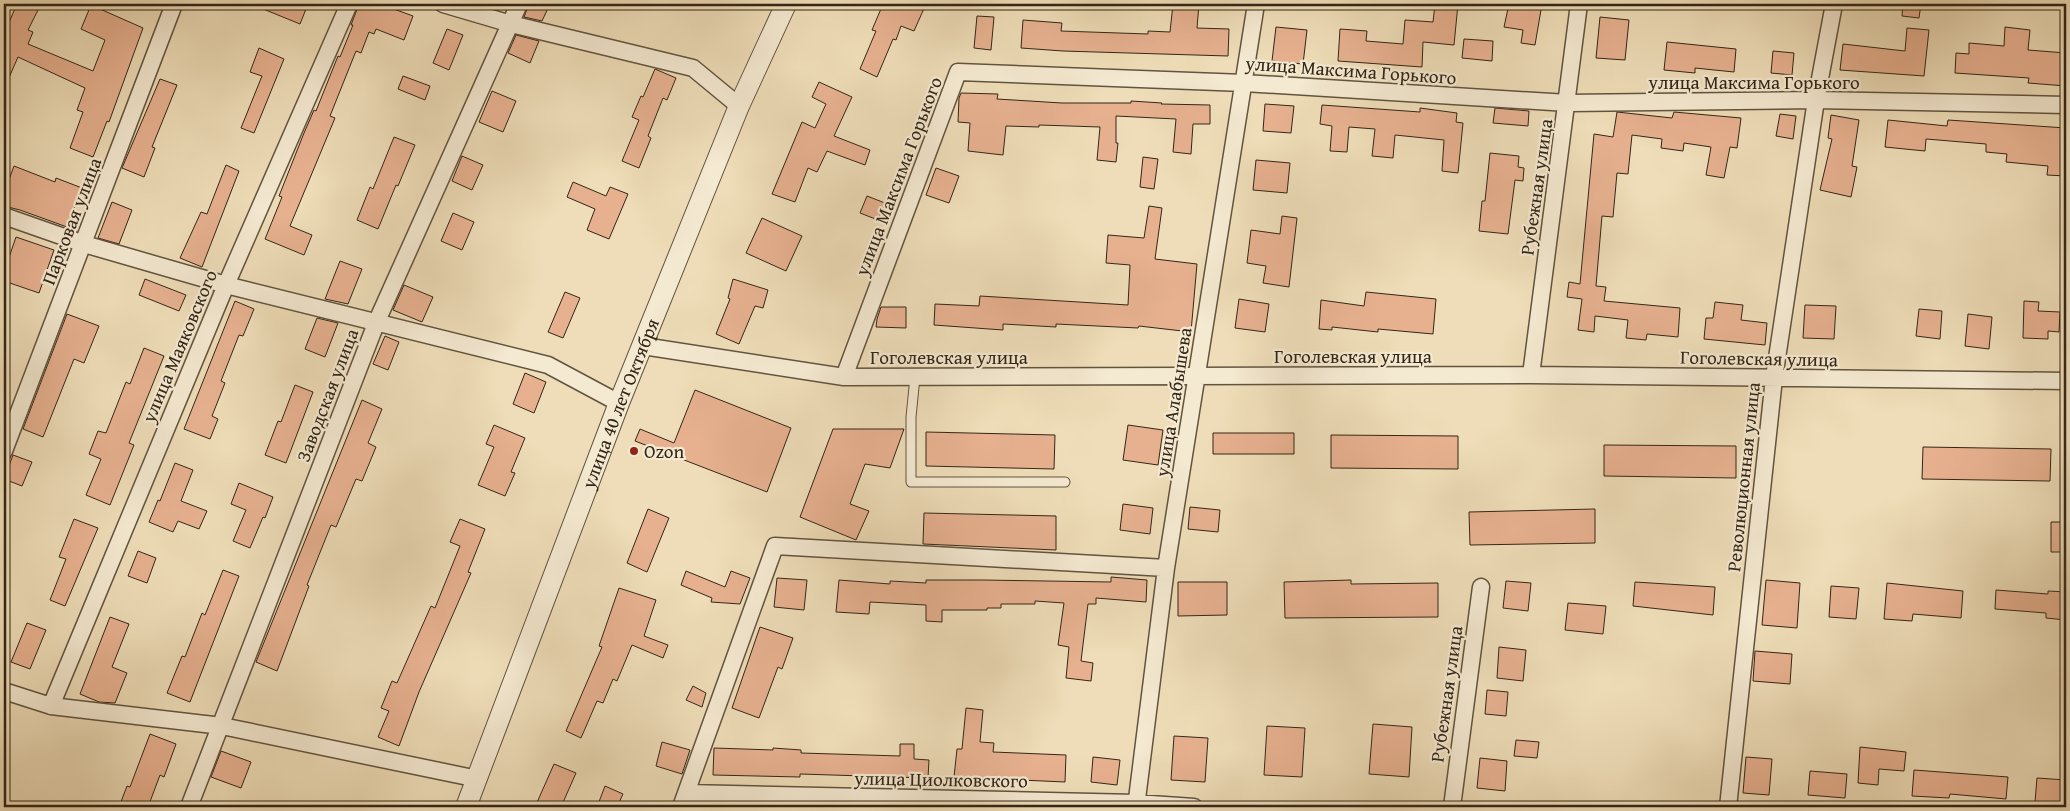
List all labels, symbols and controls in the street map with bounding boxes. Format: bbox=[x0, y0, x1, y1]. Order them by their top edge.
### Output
street label: улица Максима Горького bbox=[1244, 49, 1457, 91]
street label: улица Максима Горького bbox=[1647, 68, 1860, 96]
street label: улица Максима Горького bbox=[847, 72, 949, 281]
street label: Рубежная улица bbox=[1513, 117, 1559, 257]
street label: Парковая улица bbox=[34, 153, 108, 289]
street label: улица Маяковского bbox=[134, 265, 224, 428]
street label: улица 40 лет Октября bbox=[574, 314, 666, 493]
street label: Заводская улица bbox=[289, 324, 365, 466]
street label: улица Алабышева bbox=[1147, 325, 1199, 480]
street label: Гоголевская улица bbox=[1274, 342, 1432, 370]
street label: Гоголевская улица bbox=[870, 343, 1028, 371]
street label: Гоголевская улица bbox=[1680, 343, 1838, 373]
street label: Революционная улица bbox=[1719, 381, 1767, 573]
place label: Ozon bbox=[644, 437, 685, 465]
marker: Ozon bbox=[628, 445, 640, 457]
street label: Рубежная улица bbox=[1423, 624, 1469, 764]
street label: улица Циолковского bbox=[853, 763, 1028, 795]

